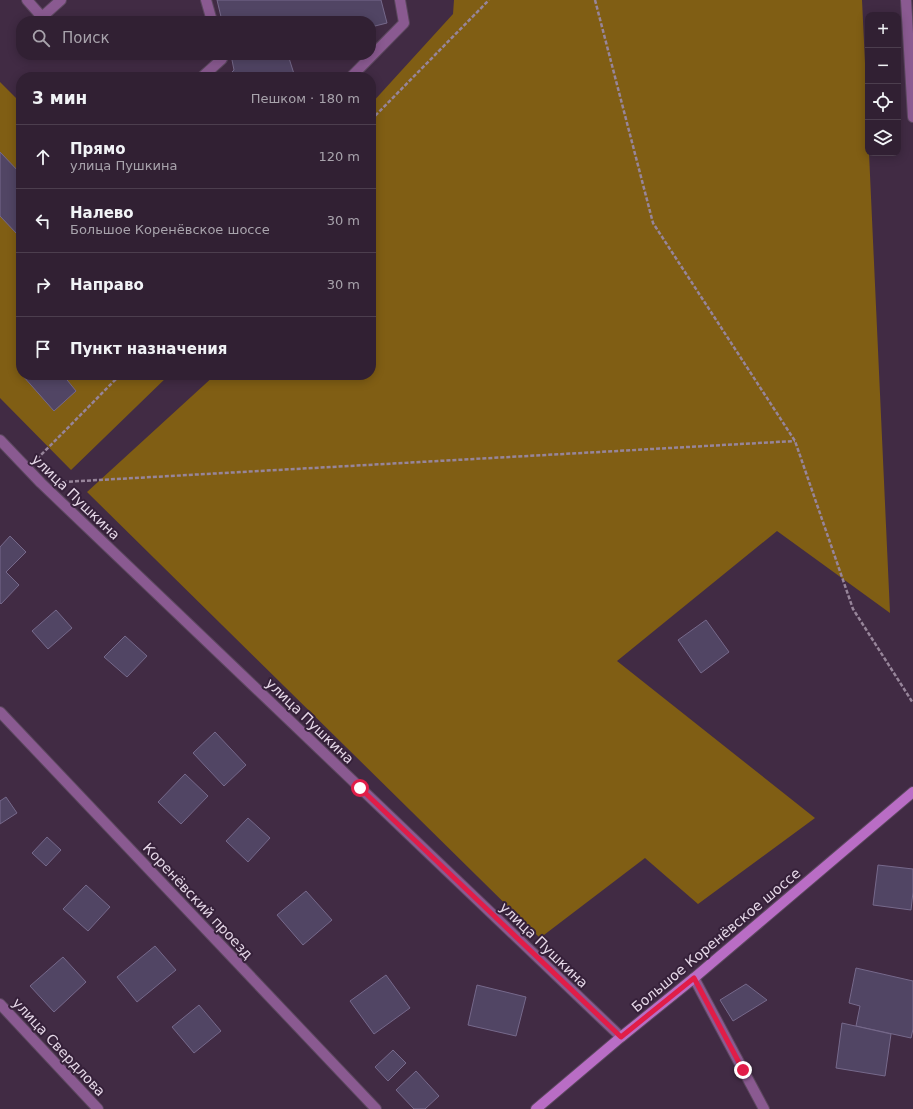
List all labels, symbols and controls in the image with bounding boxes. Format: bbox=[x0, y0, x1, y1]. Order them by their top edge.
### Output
map controls bbox=[865, 12, 901, 156]
button: + bbox=[865, 12, 901, 48]
search box bbox=[16, 16, 376, 60]
icon: search bbox=[30, 27, 52, 49]
text: Поиск bbox=[62, 29, 110, 47]
button: − bbox=[865, 48, 901, 84]
button: locate bbox=[865, 84, 901, 120]
text: 3 мин bbox=[32, 88, 87, 108]
text: Пешком · 180 m bbox=[251, 91, 360, 106]
button: layers bbox=[865, 120, 901, 156]
text: Прямо bbox=[70, 140, 126, 158]
icon: ahead bbox=[32, 146, 54, 168]
text: 120 m bbox=[318, 149, 360, 164]
text: улица Пушкина bbox=[70, 158, 178, 173]
text: Налево bbox=[70, 204, 134, 222]
icon: left bbox=[32, 210, 54, 232]
text: 30 m bbox=[327, 213, 360, 228]
text: Большое Коренёвское шоссе bbox=[70, 222, 270, 237]
icon: right bbox=[32, 274, 54, 296]
text: Направо bbox=[70, 276, 144, 294]
text: 30 m bbox=[327, 277, 360, 292]
icon: arrive bbox=[32, 338, 54, 360]
text: Пункт назначения bbox=[70, 340, 227, 358]
street label: улица Пушкина bbox=[29, 451, 123, 543]
street label: улица Пушкина bbox=[263, 675, 357, 767]
route start bbox=[351, 779, 369, 797]
street label: Коренёвский проезд bbox=[140, 840, 256, 962]
street label: Большое Коренёвское шоссе bbox=[629, 865, 803, 1015]
street label: улица Пушкина bbox=[497, 899, 591, 991]
street label: улица Свердлова bbox=[9, 995, 109, 1099]
route end bbox=[734, 1061, 752, 1079]

